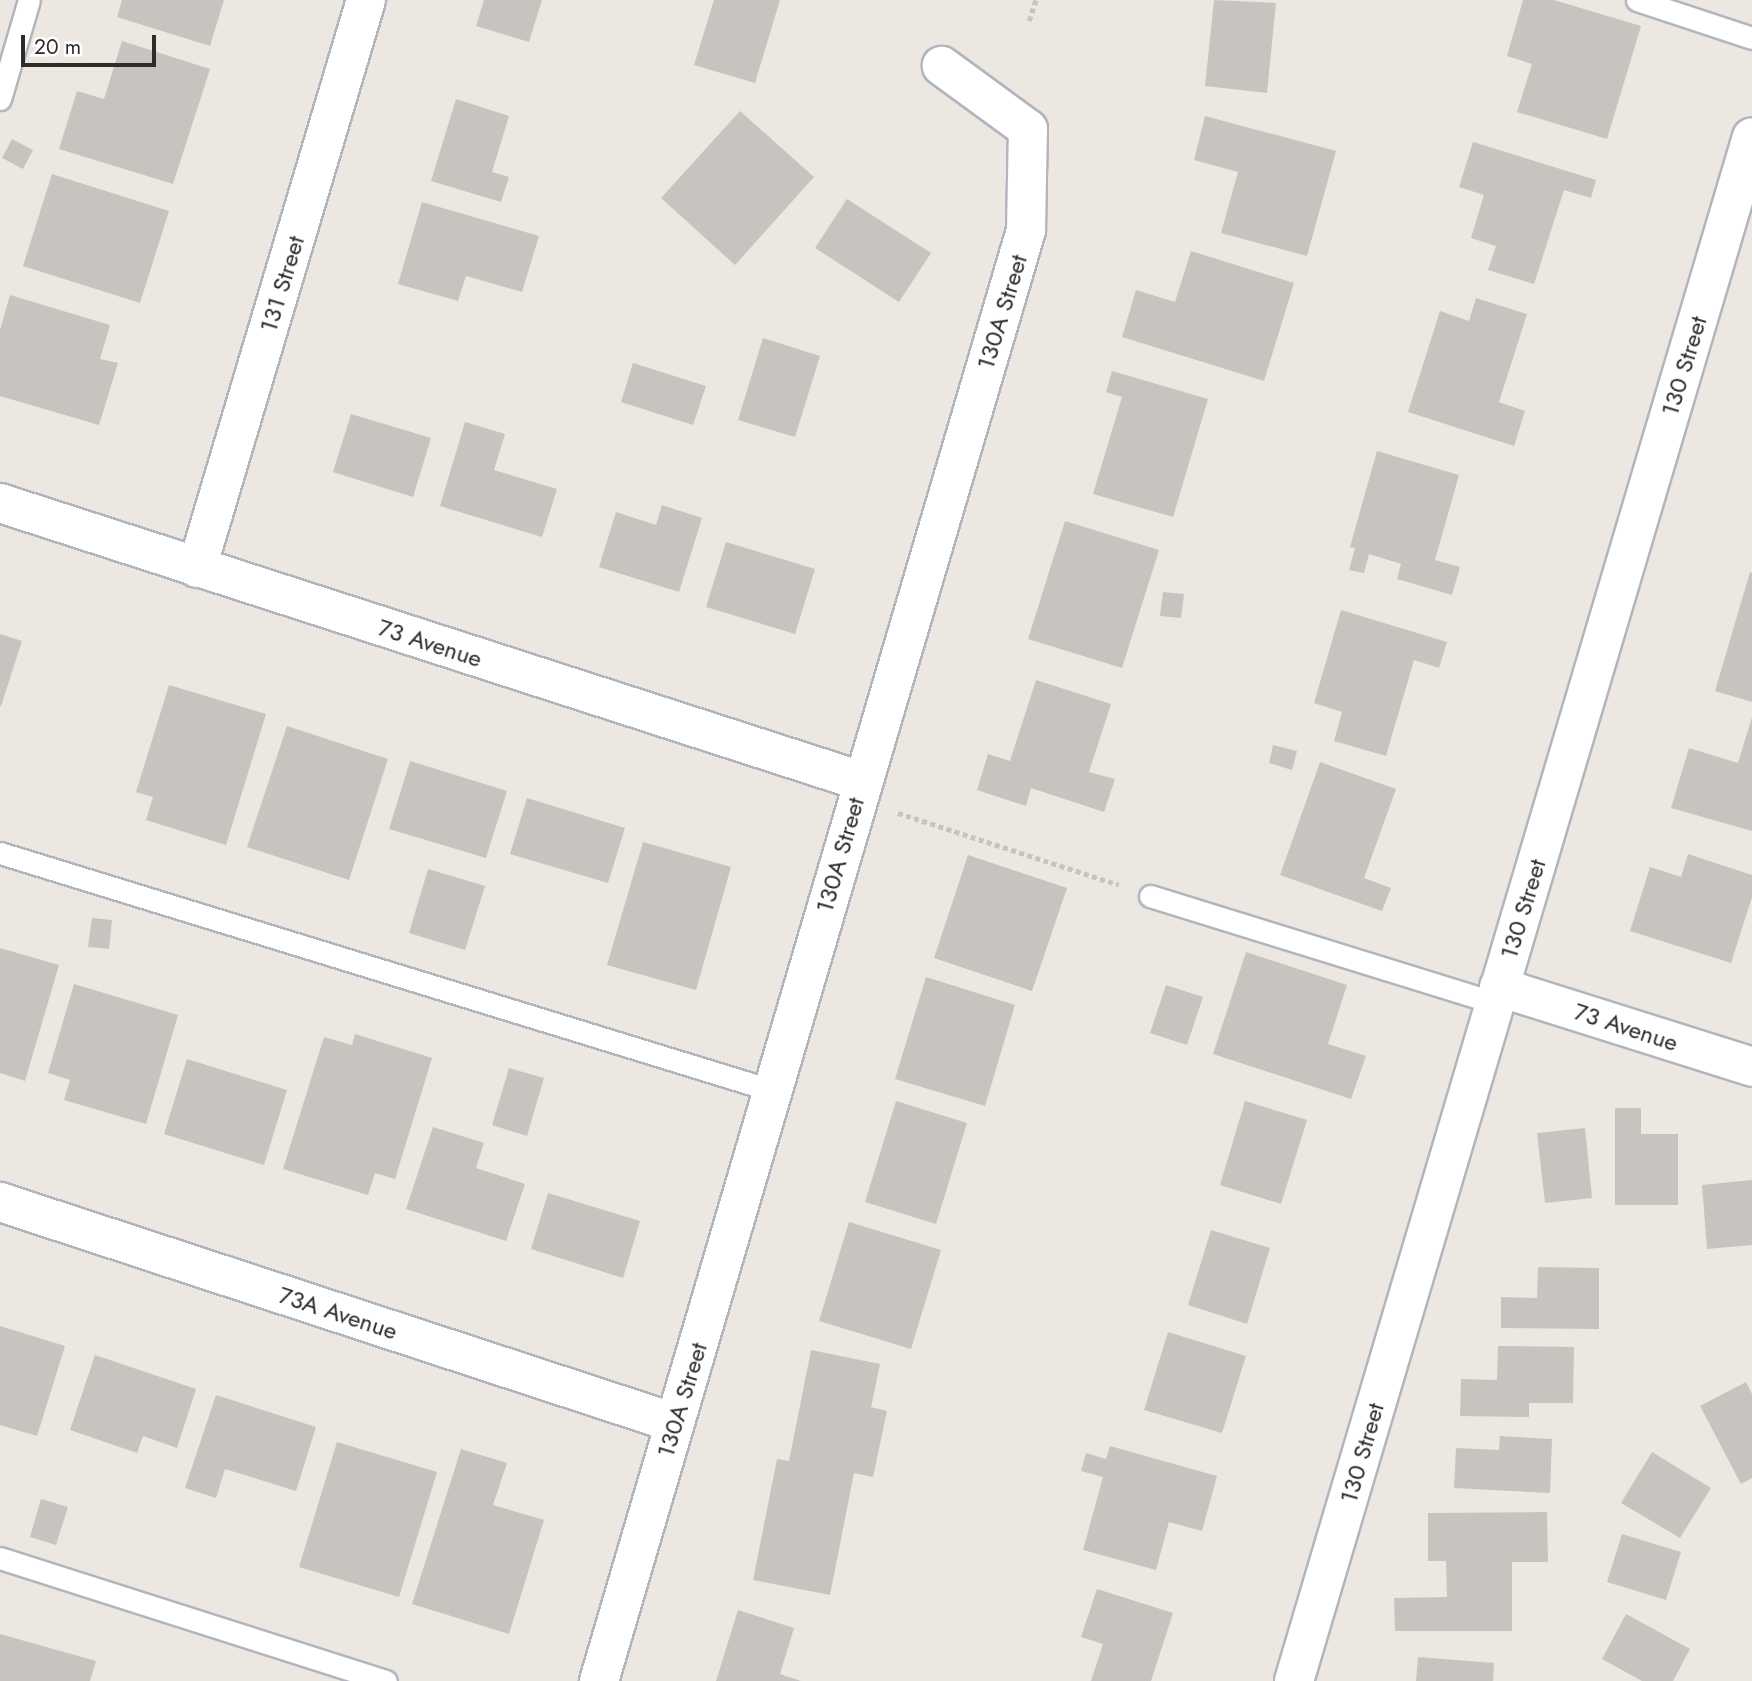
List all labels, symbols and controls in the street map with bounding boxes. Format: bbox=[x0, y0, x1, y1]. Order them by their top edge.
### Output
scale bar bbox=[24, 21, 159, 65]
text: 20 m bbox=[34, 32, 81, 62]
street label: 131 Street bbox=[254, 232, 310, 336]
street label: 130A Street bbox=[971, 251, 1033, 373]
street label: 130 Street bbox=[1655, 313, 1713, 419]
street label: 73 Avenue bbox=[374, 613, 486, 673]
street label: 130A Street bbox=[810, 794, 870, 916]
street label: 130 Street bbox=[1494, 856, 1552, 962]
street label: 73 Avenue bbox=[1570, 997, 1682, 1057]
street label: 73A Avenue bbox=[275, 1280, 401, 1346]
street label: 130A Street bbox=[651, 1339, 713, 1461]
street label: 130 Street bbox=[1334, 1400, 1390, 1506]

